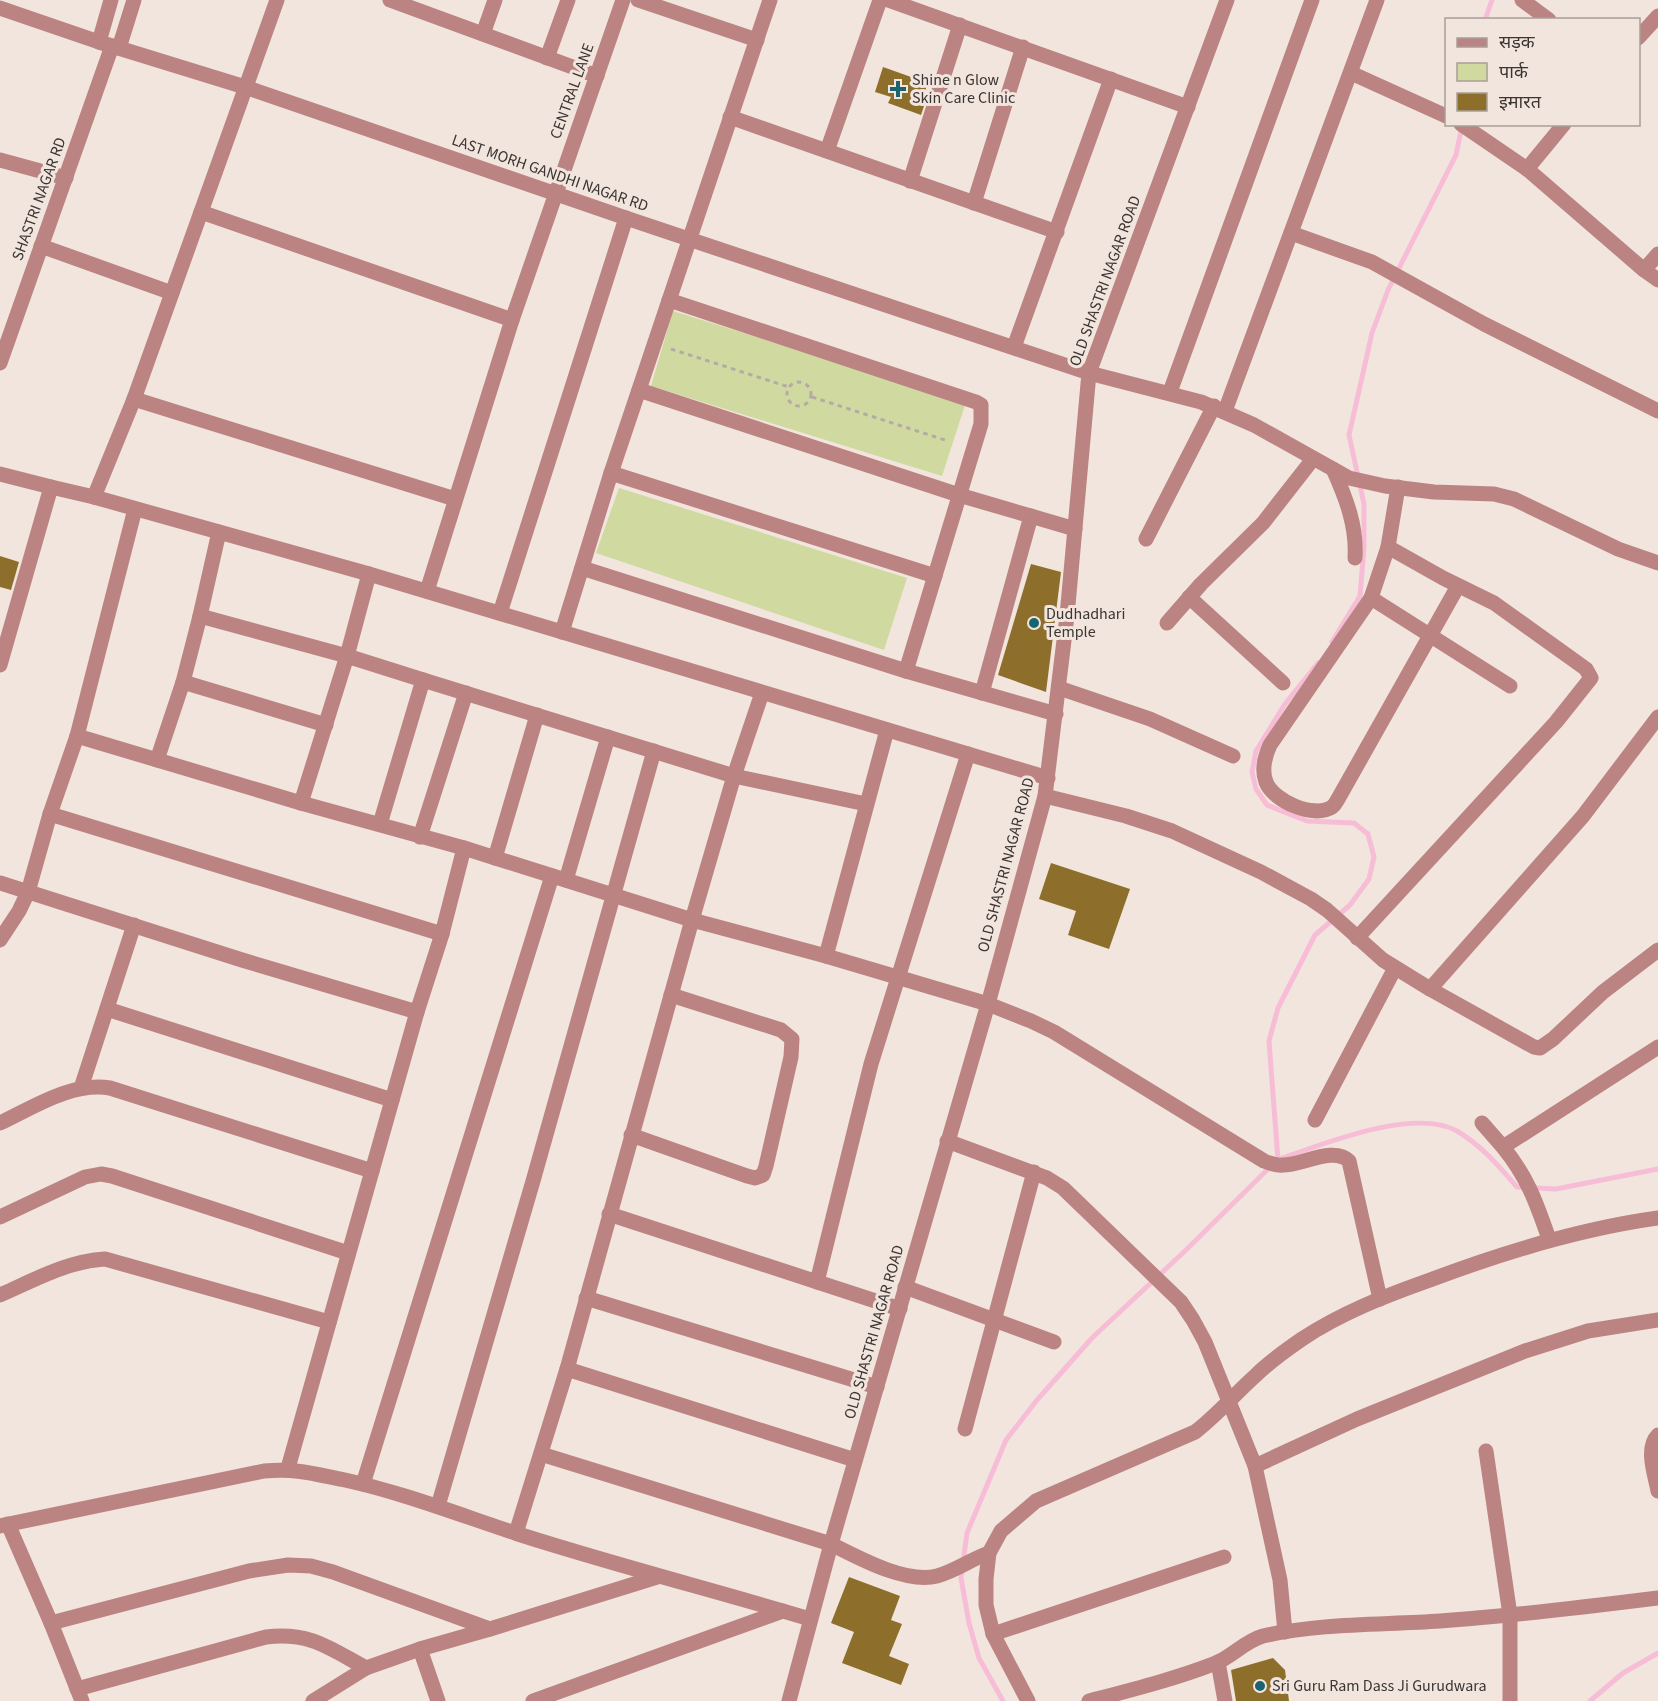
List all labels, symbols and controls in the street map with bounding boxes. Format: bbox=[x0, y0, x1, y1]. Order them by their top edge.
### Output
legend bbox=[1445, 18, 1640, 126]
text: सड़क bbox=[1499, 30, 1536, 55]
street label: CENTRAL LANE bbox=[544, 40, 600, 142]
text: पार्क bbox=[1499, 60, 1529, 85]
place label: Shine n Glow Skin Care Clinic bbox=[912, 69, 1015, 109]
marker: Shine n Glow Skin Care Clinic bbox=[889, 80, 907, 98]
text: इमारत bbox=[1499, 90, 1542, 115]
street label: LAST MORH GANDHI NAGAR RD bbox=[449, 129, 651, 217]
street label: SHASTRI NAGAR RD bbox=[6, 134, 72, 264]
street label: OLD SHASTRI NAGAR ROAD bbox=[1064, 192, 1146, 369]
place label: Dudhadhari Temple bbox=[1046, 603, 1125, 643]
marker: Dudhadhari Temple bbox=[1027, 616, 1041, 630]
street label: OLD SHASTRI NAGAR ROAD bbox=[972, 775, 1040, 955]
street label: OLD SHASTRI NAGAR ROAD bbox=[839, 1242, 909, 1422]
place label: Sri Guru Ram Dass Ji Gurudwara bbox=[1272, 1675, 1487, 1697]
marker: Sri Guru Ram Dass Ji Gurudwara bbox=[1253, 1679, 1267, 1693]

